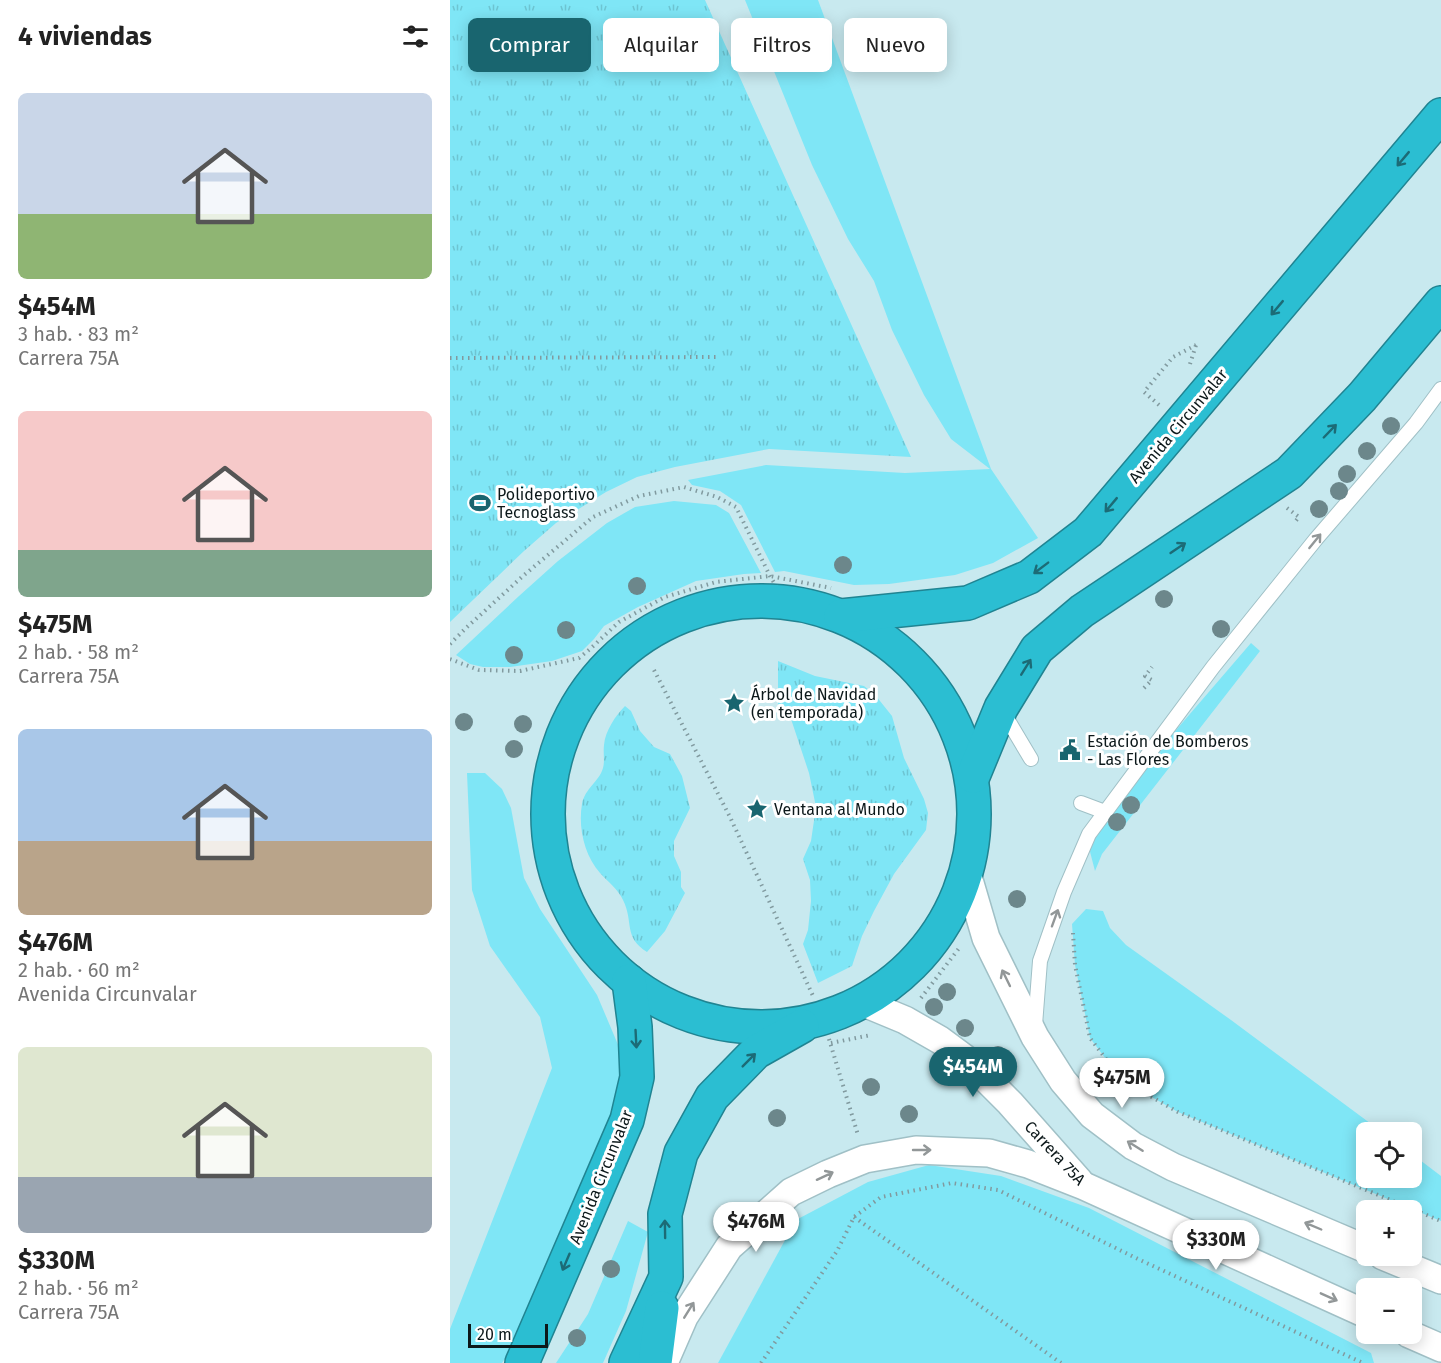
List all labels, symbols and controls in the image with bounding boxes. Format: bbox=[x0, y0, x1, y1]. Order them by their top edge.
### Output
chip: Comprar bbox=[468, 18, 591, 72]
chip: Alquilar bbox=[603, 18, 719, 72]
chip: Filtros bbox=[731, 18, 832, 72]
chip: Nuevo bbox=[844, 18, 947, 72]
icon: filters bbox=[399, 20, 432, 53]
text: 4 viviendas bbox=[18, 21, 152, 52]
icon: home bbox=[171, 132, 279, 240]
one-way arrow bbox=[1396, 151, 1410, 166]
text: $454M bbox=[18, 291, 96, 322]
one-way arrow bbox=[1270, 300, 1284, 315]
text: 3 hab. · 83 m² bbox=[18, 322, 139, 346]
text: Carrera 75A bbox=[18, 346, 119, 370]
street label: Avenida Circunvalar bbox=[1125, 365, 1232, 487]
one-way arrow bbox=[1323, 423, 1337, 438]
icon: home bbox=[171, 450, 279, 558]
place label: Polideportivo Tecnoglass bbox=[497, 485, 595, 522]
sports icon: Polideportivo Tecnoglass bbox=[468, 491, 492, 515]
one-way arrow bbox=[1104, 497, 1117, 513]
one-way arrow bbox=[1308, 533, 1321, 549]
one-way arrow bbox=[1169, 542, 1186, 554]
one-way arrow bbox=[1034, 561, 1050, 574]
text: $475M bbox=[18, 609, 92, 640]
text: 2 hab. · 58 m² bbox=[18, 640, 139, 664]
one-way arrow bbox=[1020, 659, 1032, 676]
text: Carrera 75A bbox=[18, 664, 119, 688]
place label: Árbol de Navidad (en temporada) bbox=[751, 684, 876, 722]
place icon: Árbol de Navidad (en temporada) bbox=[722, 691, 746, 715]
place label: Estación de Bomberos - Las Flores bbox=[1087, 732, 1249, 769]
public building icon: Estación de Bomberos - Las Flores bbox=[1058, 738, 1082, 762]
icon: home bbox=[171, 768, 279, 876]
place icon: Ventana al Mundo bbox=[745, 797, 769, 821]
place label: Ventana al Mundo bbox=[774, 800, 905, 819]
one-way arrow bbox=[1050, 909, 1061, 928]
text: $476M bbox=[18, 927, 93, 958]
text: 2 hab. · 60 m² bbox=[18, 958, 140, 982]
one-way arrow bbox=[999, 969, 1011, 987]
text: Avenida Circunvalar bbox=[18, 982, 197, 1006]
one-way arrow bbox=[630, 1029, 641, 1049]
pin: $454M bbox=[931, 1047, 1015, 1098]
one-way arrow bbox=[742, 1052, 756, 1067]
text: $454M bbox=[943, 1054, 1003, 1078]
pin: $475M bbox=[1080, 1058, 1164, 1109]
text: $475M bbox=[1093, 1065, 1151, 1089]
icon: home bbox=[171, 1086, 279, 1194]
street label: Avenida Circunvalar bbox=[565, 1106, 637, 1247]
street label: Carrera 75A bbox=[1021, 1117, 1090, 1190]
map controls bbox=[1356, 1122, 1422, 1344]
button: locate bbox=[1356, 1122, 1422, 1188]
one-way arrow bbox=[1127, 1140, 1144, 1152]
one-way arrow bbox=[912, 1144, 932, 1156]
one-way arrow bbox=[815, 1169, 833, 1181]
button: + bbox=[1356, 1200, 1422, 1266]
pin: $476M bbox=[714, 1202, 798, 1253]
text: $476M bbox=[727, 1209, 785, 1233]
one-way arrow bbox=[660, 1220, 671, 1240]
pin: $330M bbox=[1174, 1220, 1258, 1271]
one-way arrow bbox=[1304, 1220, 1322, 1231]
text: $330M bbox=[1186, 1227, 1246, 1251]
text: $330M bbox=[18, 1245, 95, 1276]
one-way arrow bbox=[559, 1253, 571, 1271]
text: 2 hab. · 56 m² bbox=[18, 1276, 139, 1300]
button: − bbox=[1356, 1278, 1422, 1344]
one-way arrow bbox=[1319, 1292, 1337, 1303]
text: Carrera 75A bbox=[18, 1300, 119, 1324]
one-way arrow bbox=[683, 1302, 695, 1319]
scale bar bbox=[468, 1321, 548, 1348]
text: 20 m bbox=[477, 1325, 512, 1344]

